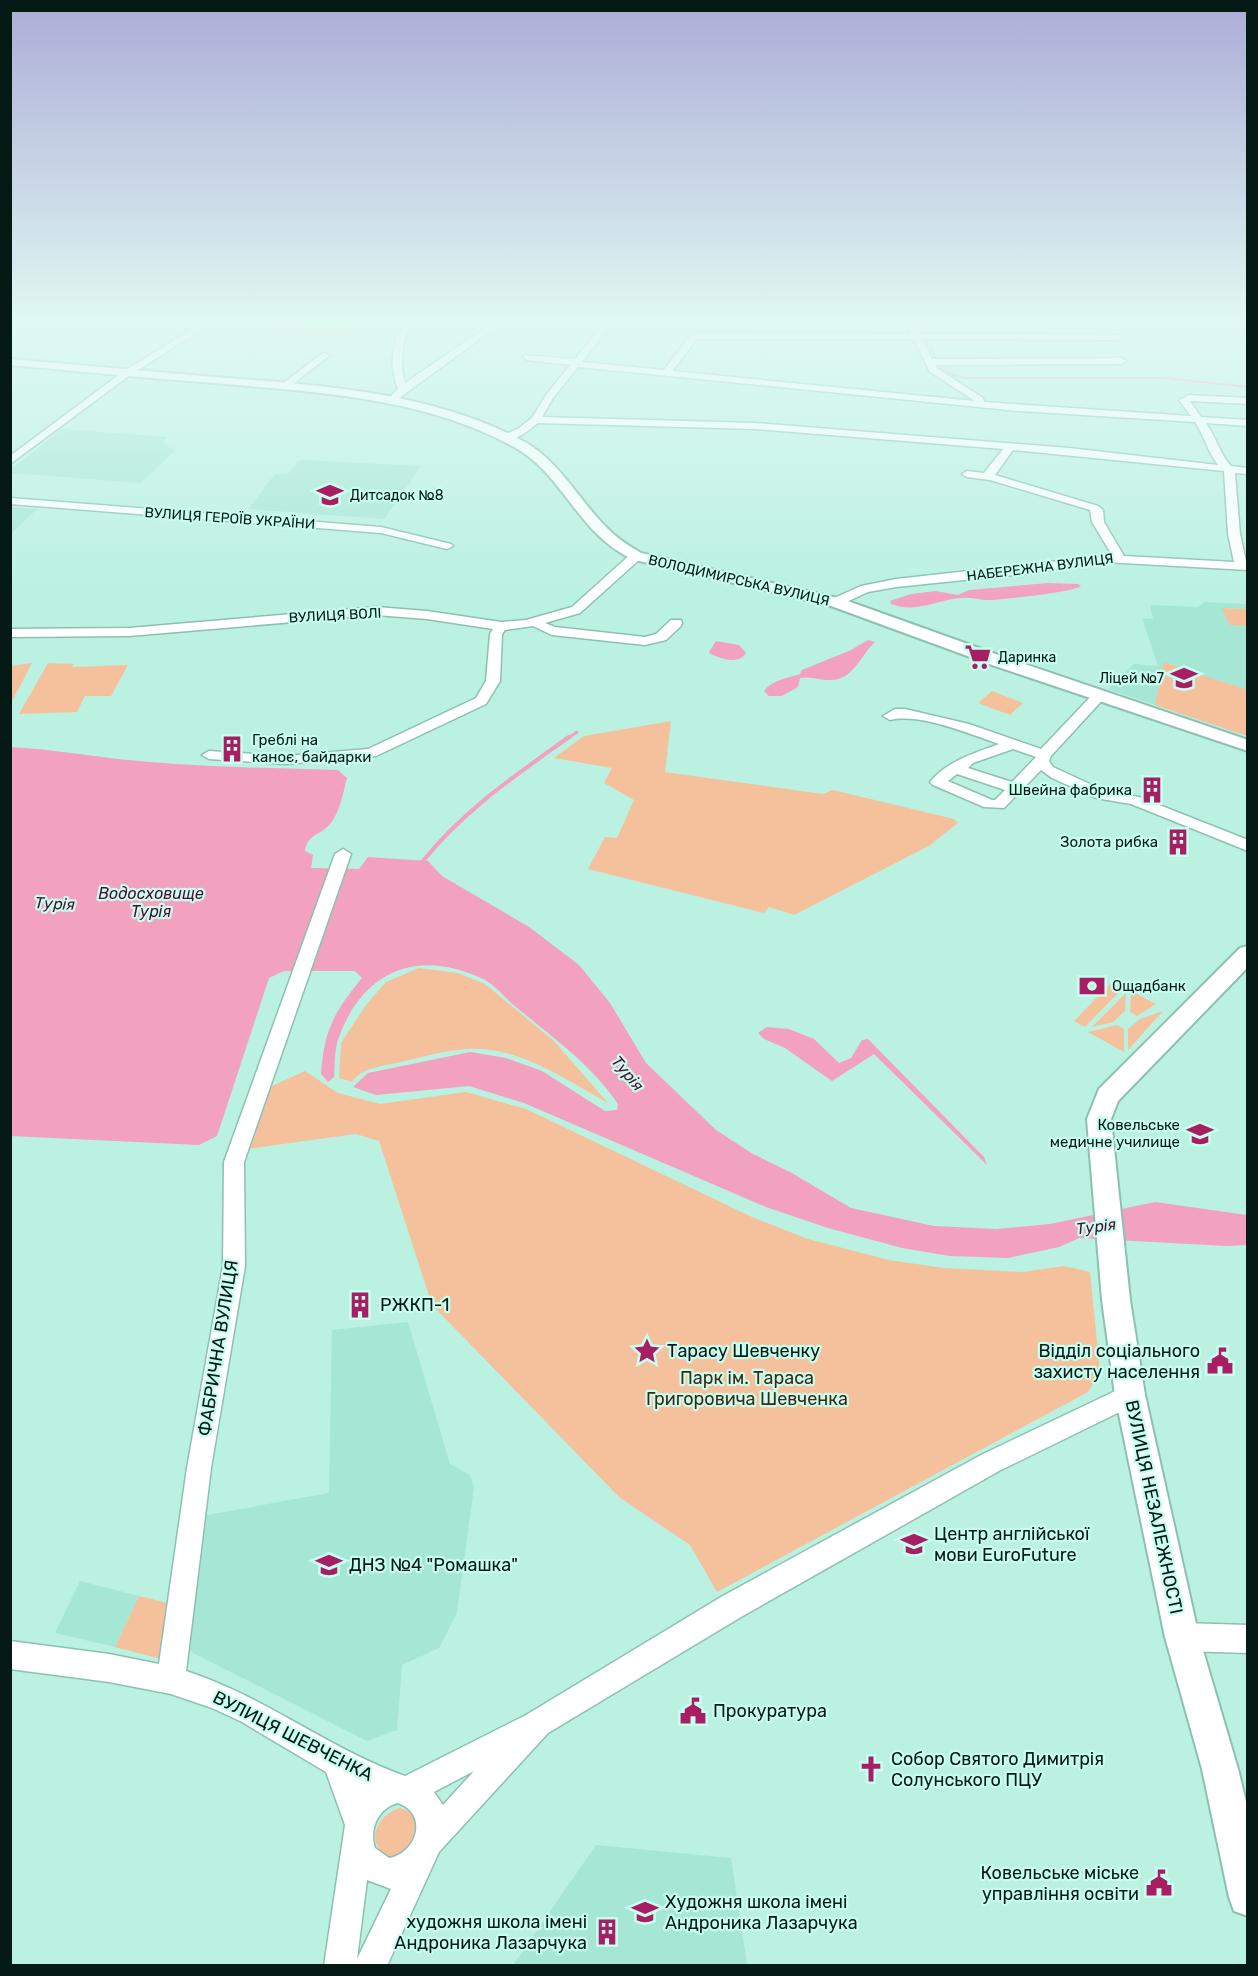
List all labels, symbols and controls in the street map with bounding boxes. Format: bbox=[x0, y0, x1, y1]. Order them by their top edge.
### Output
school or university icon: Дитсадок №8 bbox=[315, 480, 345, 510]
place label: Дитсадок №8 bbox=[350, 487, 444, 504]
street label: ВУЛИЦЯ ГЕРОЇВ УКРАЇНИ bbox=[144, 503, 316, 533]
street label: НАБЕРЕЖНА ВУЛИЦЯ bbox=[966, 550, 1115, 585]
street label: ВОЛОДИМИРСЬКА ВУЛИЦЯ bbox=[647, 551, 831, 610]
street label: ВУЛИЦЯ ВОЛІ bbox=[288, 605, 382, 626]
supermarket icon: Даринка bbox=[963, 642, 993, 672]
place label: Даринка bbox=[998, 649, 1056, 666]
school or university icon: Ліцей №7 bbox=[1169, 663, 1199, 693]
place label: Ліцей №7 bbox=[1099, 670, 1164, 687]
place label: Греблі на каноє, байдарки bbox=[252, 731, 371, 766]
building icon: Греблі на каноє, байдарки bbox=[217, 734, 247, 764]
building icon: Швейна фабрика bbox=[1137, 775, 1167, 805]
place label: Швейна фабрика bbox=[1008, 781, 1132, 799]
building icon: Золота рибка bbox=[1163, 827, 1193, 857]
place label: Золота рибка bbox=[1060, 833, 1158, 851]
water label: Водосховище Турія bbox=[98, 884, 204, 921]
water label: Турія bbox=[34, 893, 76, 914]
bank icon: Ощадбанк bbox=[1077, 971, 1107, 1001]
place label: Ощадбанк bbox=[1112, 977, 1186, 995]
water label: Турія bbox=[607, 1052, 648, 1095]
place label: Ковельське медичне училище bbox=[1050, 1116, 1180, 1151]
school or university icon: Ковельське медичне училище bbox=[1185, 1119, 1215, 1149]
water label: Турія bbox=[1075, 1215, 1117, 1238]
street label: ФАБРИЧНА ВУЛИЦЯ bbox=[193, 1258, 243, 1438]
building icon: РЖКП-1 bbox=[345, 1290, 375, 1320]
place label: РЖКП-1 bbox=[380, 1294, 449, 1316]
place icon: Тарасу Шевченку bbox=[632, 1336, 662, 1366]
place label: Тарасу Шевченку bbox=[667, 1340, 820, 1362]
place label: Відділ соціального захисту населення bbox=[1034, 1340, 1200, 1383]
public building icon: Відділ соціального захисту населення bbox=[1205, 1346, 1235, 1376]
park label: Парк ім. Тараса Григоровича Шевченка bbox=[646, 1367, 848, 1410]
street label: ВУЛИЦЯ НЕЗАЛЕЖНОСТІ bbox=[1121, 1398, 1187, 1616]
place label: Центр англійської мови EuroFuture bbox=[934, 1523, 1090, 1566]
school or university icon: Центр англійської мови EuroFuture bbox=[899, 1529, 929, 1559]
school or university icon: ДНЗ №4 "Ромашка" bbox=[314, 1550, 344, 1580]
place label: ДНЗ №4 "Ромашка" bbox=[349, 1554, 518, 1576]
street label: ВУЛИЦЯ ШЕВЧЕНКА bbox=[209, 1686, 377, 1786]
public building icon: Прокуратура bbox=[678, 1696, 708, 1726]
place label: Прокуратура bbox=[713, 1700, 827, 1722]
place label: Собор Святого Димитрія Солунського ПЦУ bbox=[891, 1748, 1104, 1791]
church icon: Собор Святого Димитрія Солунського ПЦУ bbox=[856, 1754, 886, 1784]
place label: Ковельське міське управління освіти bbox=[981, 1862, 1139, 1905]
public building icon: Ковельське міське управління освіти bbox=[1144, 1868, 1174, 1898]
place label: Художня школа імені Андроника Лазарчука bbox=[665, 1891, 858, 1934]
school or university icon: Художня школа імені Андроника Лазарчука bbox=[630, 1897, 660, 1927]
place label: художня школа імені Андроника Лазарчука bbox=[394, 1911, 587, 1954]
building icon: художня школа імені Андроника Лазарчука bbox=[592, 1917, 622, 1947]

